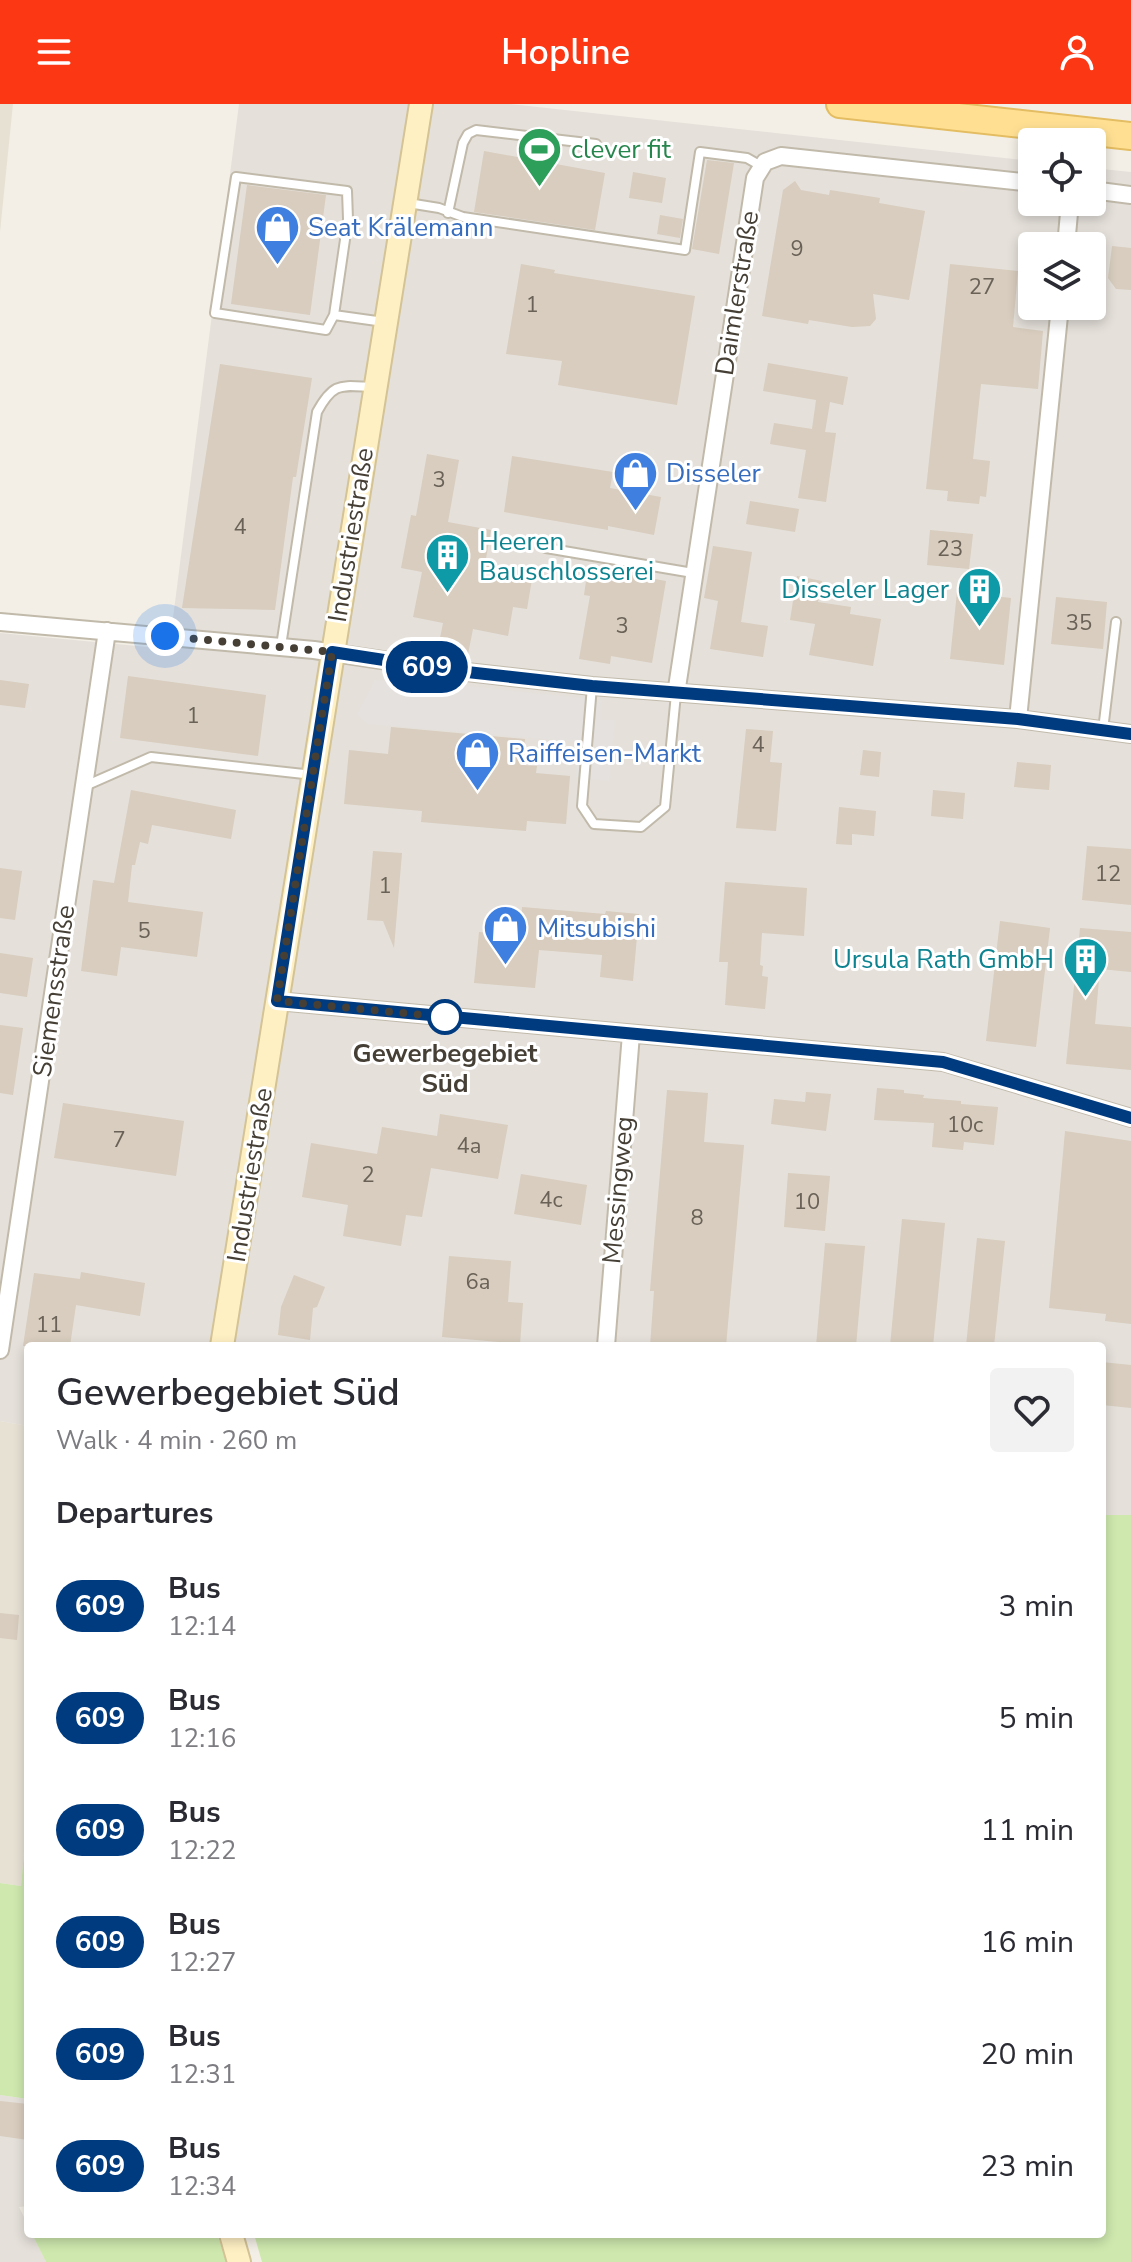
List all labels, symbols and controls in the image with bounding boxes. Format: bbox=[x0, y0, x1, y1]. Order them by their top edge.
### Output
text: Hopline bbox=[501, 28, 630, 77]
icon: menu bbox=[32, 30, 76, 74]
icon: person bbox=[1055, 30, 1099, 74]
sports icon: clever fit bbox=[516, 125, 564, 188]
map controls bbox=[1018, 128, 1106, 320]
button: locate bbox=[1018, 128, 1106, 216]
place label: clever fit bbox=[571, 132, 672, 167]
shop icon: Seat Krälemann bbox=[253, 203, 301, 266]
street label: Daimlerstraße bbox=[707, 208, 767, 378]
place label: Seat Krälemann bbox=[308, 210, 494, 245]
button: layers bbox=[1018, 232, 1106, 320]
house number: 9 bbox=[790, 234, 804, 264]
house number: 27 bbox=[969, 272, 995, 302]
house number: 1 bbox=[525, 290, 539, 320]
street label: Industriestraße bbox=[320, 445, 382, 625]
shop icon: Disseler bbox=[611, 449, 659, 512]
place label: Disseler bbox=[666, 456, 762, 491]
house number: 3 bbox=[432, 465, 446, 495]
house number: 4 bbox=[233, 512, 247, 542]
place label: Heeren Bauschlosserei bbox=[479, 524, 654, 589]
building icon: Heeren Bauschlosserei bbox=[424, 532, 472, 595]
house number: 23 bbox=[937, 534, 963, 564]
building icon: Disseler Lager bbox=[956, 565, 1004, 628]
place label: Disseler Lager bbox=[781, 572, 950, 607]
house number: 35 bbox=[1066, 608, 1092, 638]
house number: 3 bbox=[615, 611, 629, 641]
your location bbox=[145, 616, 185, 656]
line badge: 609 bbox=[381, 641, 473, 693]
text: 609 bbox=[402, 648, 452, 686]
house number: 1 bbox=[186, 701, 200, 731]
shop icon: Raiffeisen-Markt bbox=[453, 729, 501, 792]
house number: 4 bbox=[751, 730, 765, 760]
place label: Raiffeisen-Markt bbox=[508, 736, 702, 771]
house number: 12 bbox=[1095, 859, 1121, 889]
house number: 1 bbox=[378, 871, 392, 901]
street label: Siemensstraße bbox=[25, 903, 83, 1079]
shop icon: Mitsubishi bbox=[482, 904, 530, 967]
place label: Mitsubishi bbox=[537, 911, 656, 946]
house number: 5 bbox=[137, 916, 151, 946]
building icon: Ursula Rath GmbH bbox=[1061, 935, 1109, 998]
place label: Ursula Rath GmbH bbox=[833, 942, 1054, 977]
marker: Gewerbegebiet Süd bbox=[428, 1000, 462, 1034]
place label: Gewerbegebiet Süd bbox=[353, 1036, 538, 1101]
street label: Industriestraße bbox=[219, 1085, 281, 1265]
house number: 10c bbox=[947, 1110, 983, 1140]
street label: Messingweg bbox=[594, 1115, 642, 1265]
house number: 7 bbox=[112, 1125, 126, 1155]
house number: 4a bbox=[457, 1131, 481, 1161]
house number: 2 bbox=[361, 1160, 375, 1190]
house number: 4c bbox=[539, 1185, 563, 1215]
house number: 10 bbox=[794, 1187, 820, 1217]
house number: 8 bbox=[690, 1203, 704, 1233]
house number: 6a bbox=[466, 1267, 490, 1297]
house number: 11 bbox=[36, 1310, 62, 1340]
text: Gewerbegebiet Süd bbox=[56, 1367, 400, 1418]
button: heart bbox=[990, 1368, 1074, 1452]
text: Walk · 4 min · 260 m bbox=[56, 1423, 297, 1458]
text: Departures bbox=[56, 1493, 213, 1534]
text: Bus bbox=[168, 1568, 221, 1609]
text: 3 min bbox=[999, 1586, 1074, 1627]
text: 609 bbox=[75, 1587, 125, 1625]
text: 12:14 bbox=[168, 1609, 236, 1644]
text: Bus bbox=[168, 1680, 221, 1721]
text: 5 min bbox=[999, 1698, 1074, 1739]
text: 609 bbox=[75, 1699, 125, 1737]
text: 12:16 bbox=[168, 1721, 236, 1756]
text: Bus bbox=[168, 1792, 221, 1833]
text: 11 min bbox=[981, 1810, 1074, 1851]
text: 609 bbox=[75, 1811, 125, 1849]
text: 12:22 bbox=[168, 1833, 236, 1868]
text: Bus bbox=[168, 1904, 221, 1945]
text: 16 min bbox=[981, 1922, 1074, 1963]
text: 609 bbox=[75, 1923, 125, 1961]
text: 12:27 bbox=[168, 1945, 236, 1980]
text: Bus bbox=[168, 2016, 221, 2057]
text: 20 min bbox=[981, 2034, 1074, 2075]
text: 609 bbox=[75, 2035, 125, 2073]
text: 12:31 bbox=[168, 2057, 236, 2092]
text: Bus bbox=[168, 2128, 221, 2169]
text: 23 min bbox=[981, 2146, 1074, 2187]
text: 609 bbox=[75, 2147, 125, 2185]
text: 12:34 bbox=[168, 2169, 236, 2204]

